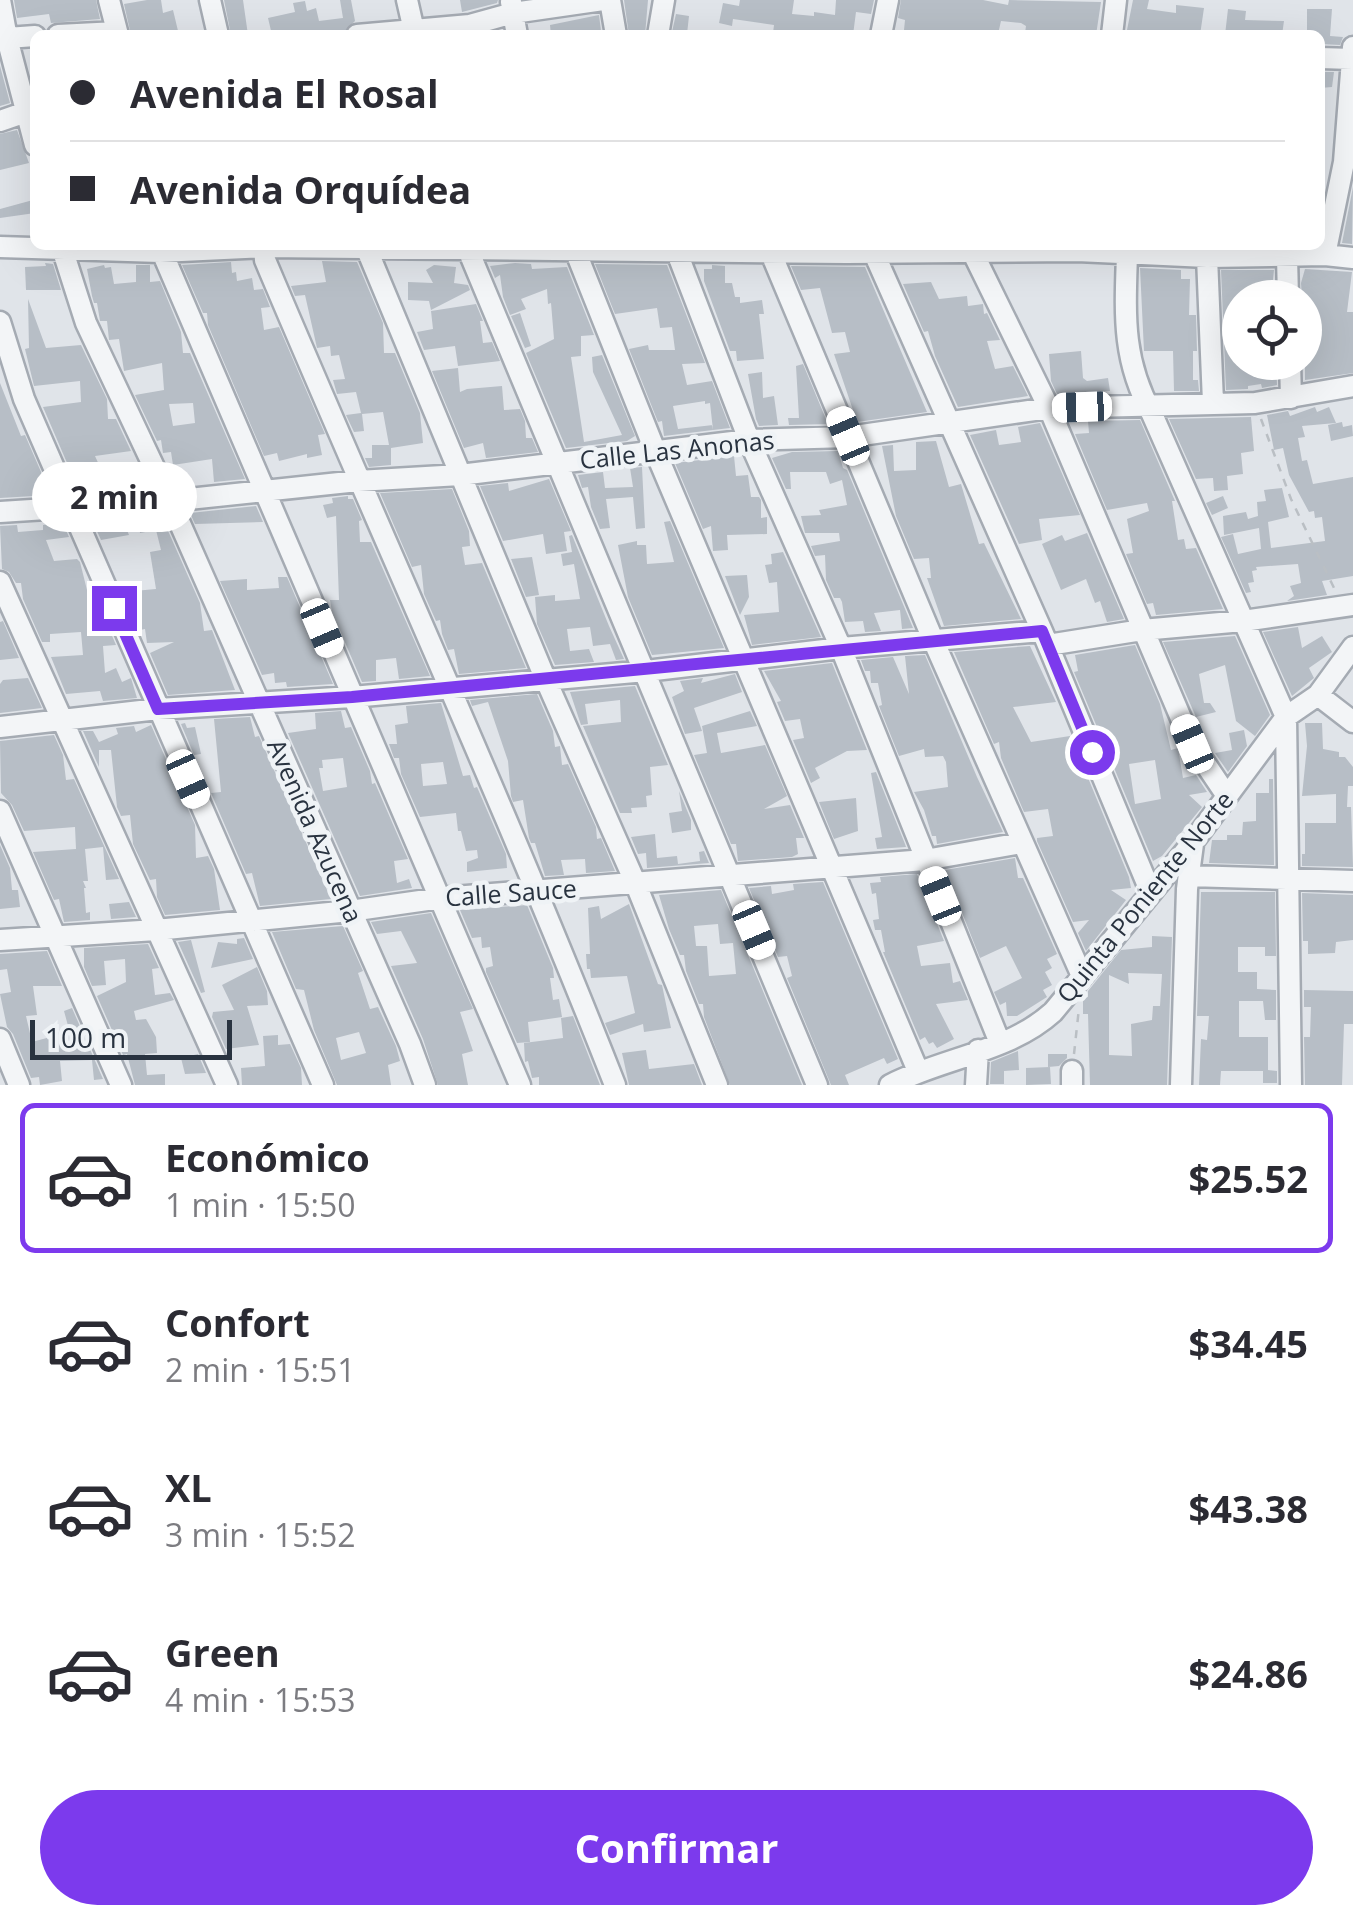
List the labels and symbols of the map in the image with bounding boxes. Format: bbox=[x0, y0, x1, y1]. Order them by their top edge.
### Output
car bbox=[1051, 391, 1113, 423]
car bbox=[822, 403, 874, 469]
street label: Calle Las Anonas bbox=[578, 422, 776, 476]
callout: 2 min bbox=[32, 463, 196, 533]
route end bbox=[92, 586, 137, 631]
car bbox=[296, 595, 348, 661]
car bbox=[1166, 711, 1218, 777]
route start bbox=[1070, 730, 1115, 775]
street label: Avenida Azucena bbox=[260, 733, 372, 928]
car bbox=[162, 745, 214, 813]
street label: Quinta Poniente Norte bbox=[1048, 783, 1240, 1009]
car bbox=[915, 863, 965, 929]
street label: Calle Sauce bbox=[444, 870, 578, 914]
car bbox=[728, 897, 780, 963]
scale bar bbox=[30, 1015, 232, 1060]

